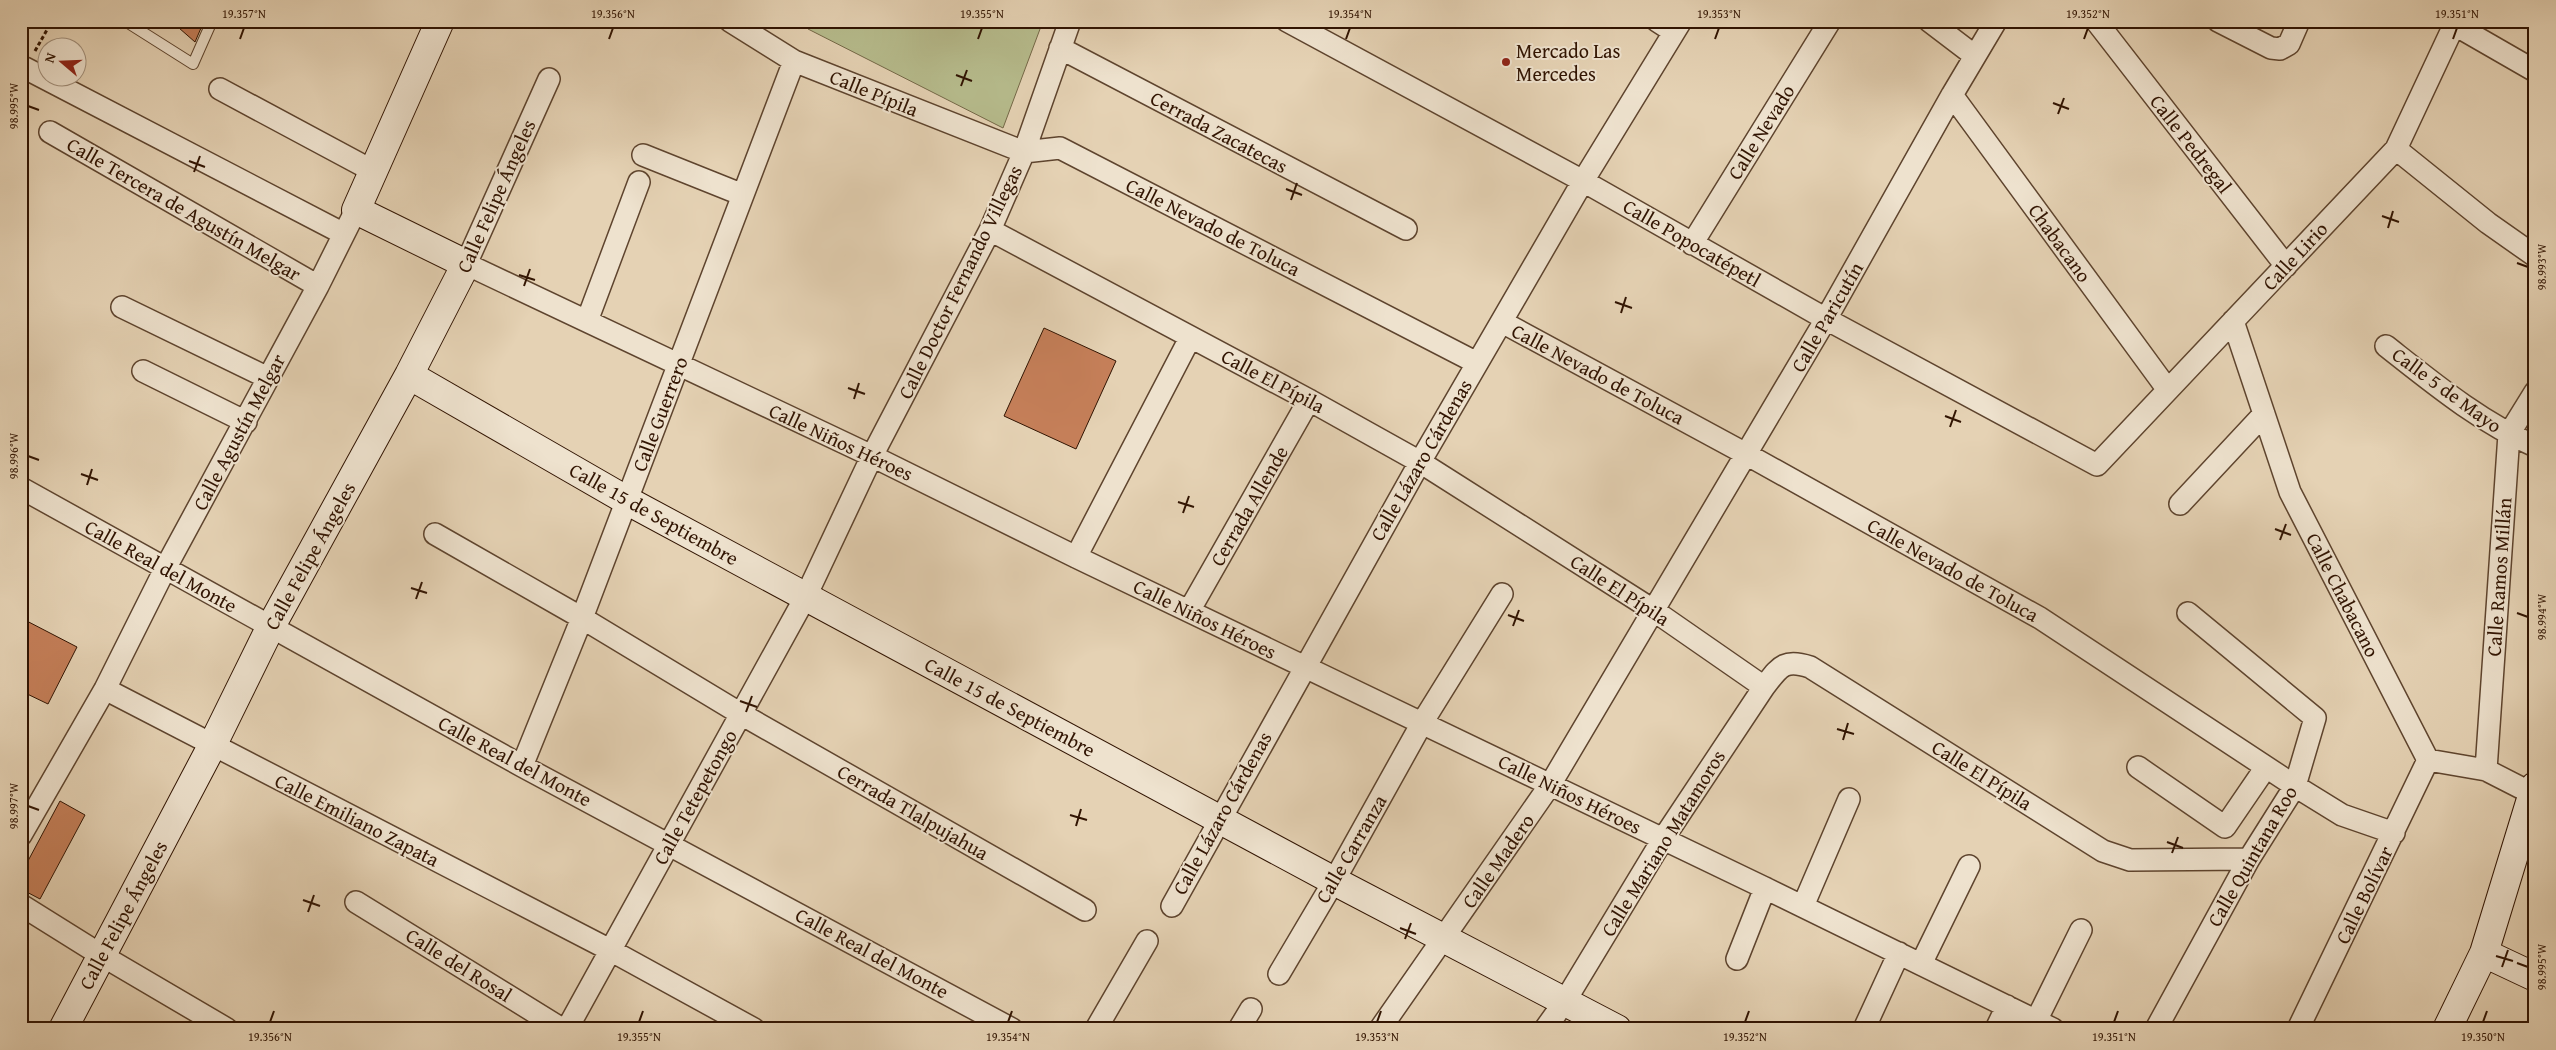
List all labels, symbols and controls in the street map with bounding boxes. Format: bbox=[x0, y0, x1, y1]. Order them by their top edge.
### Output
text: 19.357°N bbox=[222, 5, 266, 22]
text: 19.356°N bbox=[591, 5, 635, 22]
text: 19.355°N bbox=[960, 5, 1004, 22]
text: 19.354°N bbox=[1328, 5, 1372, 22]
text: 19.353°N bbox=[1697, 5, 1741, 22]
text: 19.352°N bbox=[2066, 5, 2110, 22]
text: 19.351°N bbox=[2435, 5, 2479, 22]
place label: Mercado Las Mercedes bbox=[1516, 36, 1621, 88]
north arrow bbox=[38, 38, 88, 88]
text: N bbox=[39, 49, 61, 65]
marker: Mercado Las Mercedes bbox=[1500, 56, 1512, 68]
street label: Calle Pípila bbox=[826, 62, 923, 124]
street label: Calle Nevado bbox=[1720, 78, 1801, 185]
text: 98.995°W bbox=[5, 82, 22, 129]
street label: Cerrada Zacatecas bbox=[1145, 83, 1293, 180]
street label: Calle Pedregal bbox=[2143, 88, 2240, 200]
street label: Calle Felipe Ángeles bbox=[449, 114, 542, 277]
street label: Calle Tercera de Agustín Melgar bbox=[62, 130, 307, 288]
street label: Calle Doctor Fernando Villegas bbox=[890, 160, 1029, 404]
street label: Calle Nevado de Toluca bbox=[1121, 170, 1306, 283]
street label: Calle Popocatépetl bbox=[1618, 191, 1767, 294]
street label: Chabacano bbox=[2022, 197, 2099, 288]
street label: Calle Lirio bbox=[2255, 215, 2334, 297]
text: 98.993°W bbox=[2533, 243, 2550, 290]
street label: Calle Paricutín bbox=[1783, 256, 1870, 377]
street label: Calle Nevado de Toluca bbox=[1507, 316, 1690, 432]
street label: Calle 5 de Mayo bbox=[2386, 340, 2508, 439]
street label: Calle El Pípila bbox=[1216, 341, 1331, 420]
street label: Calle Agustín Melgar bbox=[185, 348, 292, 515]
street label: Calle Guerrero bbox=[624, 352, 695, 476]
street label: Calle Lázaro Cárdenas bbox=[1362, 373, 1479, 546]
street label: Calle Niños Héroes bbox=[764, 395, 918, 488]
text: 98.996°W bbox=[5, 432, 22, 479]
street label: Cerrada Allende bbox=[1202, 440, 1295, 571]
street label: Calle 15 de Septiembre bbox=[564, 455, 744, 572]
street label: Calle Felipe Ángeles bbox=[257, 476, 362, 635]
street label: Calle Ramos Millán bbox=[2478, 497, 2519, 657]
street label: Calle Nevado de Toluca bbox=[1862, 510, 2045, 629]
street label: Calle Real del Monte bbox=[80, 512, 243, 619]
street label: Calle Chabacano bbox=[2300, 527, 2387, 662]
street label: Calle El Pípila bbox=[1565, 547, 1676, 633]
street label: Calle Niños Héroes bbox=[1129, 571, 1282, 666]
text: 98.994°W bbox=[2533, 593, 2550, 640]
street label: Calle 15 de Septiembre bbox=[920, 649, 1101, 764]
street label: Calle Real del Monte bbox=[433, 708, 597, 813]
street label: Calle Tetepetongo bbox=[645, 724, 744, 870]
street label: Calle Lázaro Cárdenas bbox=[1165, 726, 1278, 900]
street label: Calle El Pípila bbox=[1927, 732, 2038, 817]
street label: Calle Mariano Matamoros bbox=[1593, 744, 1732, 942]
street label: Calle Niños Héroes bbox=[1494, 746, 1647, 841]
street label: Cerrada Tlalpujahua bbox=[832, 756, 995, 867]
street label: Calle Emiliano Zapata bbox=[270, 766, 445, 874]
street label: Calle Quintana Roo bbox=[2199, 780, 2304, 932]
text: 98.997°W bbox=[5, 782, 22, 829]
street label: Calle Carranza bbox=[1308, 789, 1394, 908]
street label: Calle Madero bbox=[1454, 808, 1541, 914]
street label: Calle Felipe Ángeles bbox=[71, 835, 174, 994]
street label: Calle Bolívar bbox=[2327, 841, 2400, 948]
street label: Calle Real del Monte bbox=[790, 900, 954, 1005]
street label: Calle del Rosal bbox=[401, 920, 518, 1009]
text: 98.995°W bbox=[2533, 943, 2550, 990]
text: 19.356°N bbox=[248, 1028, 292, 1045]
text: 19.355°N bbox=[617, 1028, 661, 1045]
text: 19.354°N bbox=[986, 1028, 1030, 1045]
text: 19.353°N bbox=[1355, 1028, 1399, 1045]
text: 19.352°N bbox=[1723, 1028, 1767, 1045]
text: 19.351°N bbox=[2092, 1028, 2136, 1045]
text: 19.350°N bbox=[2461, 1028, 2505, 1045]

